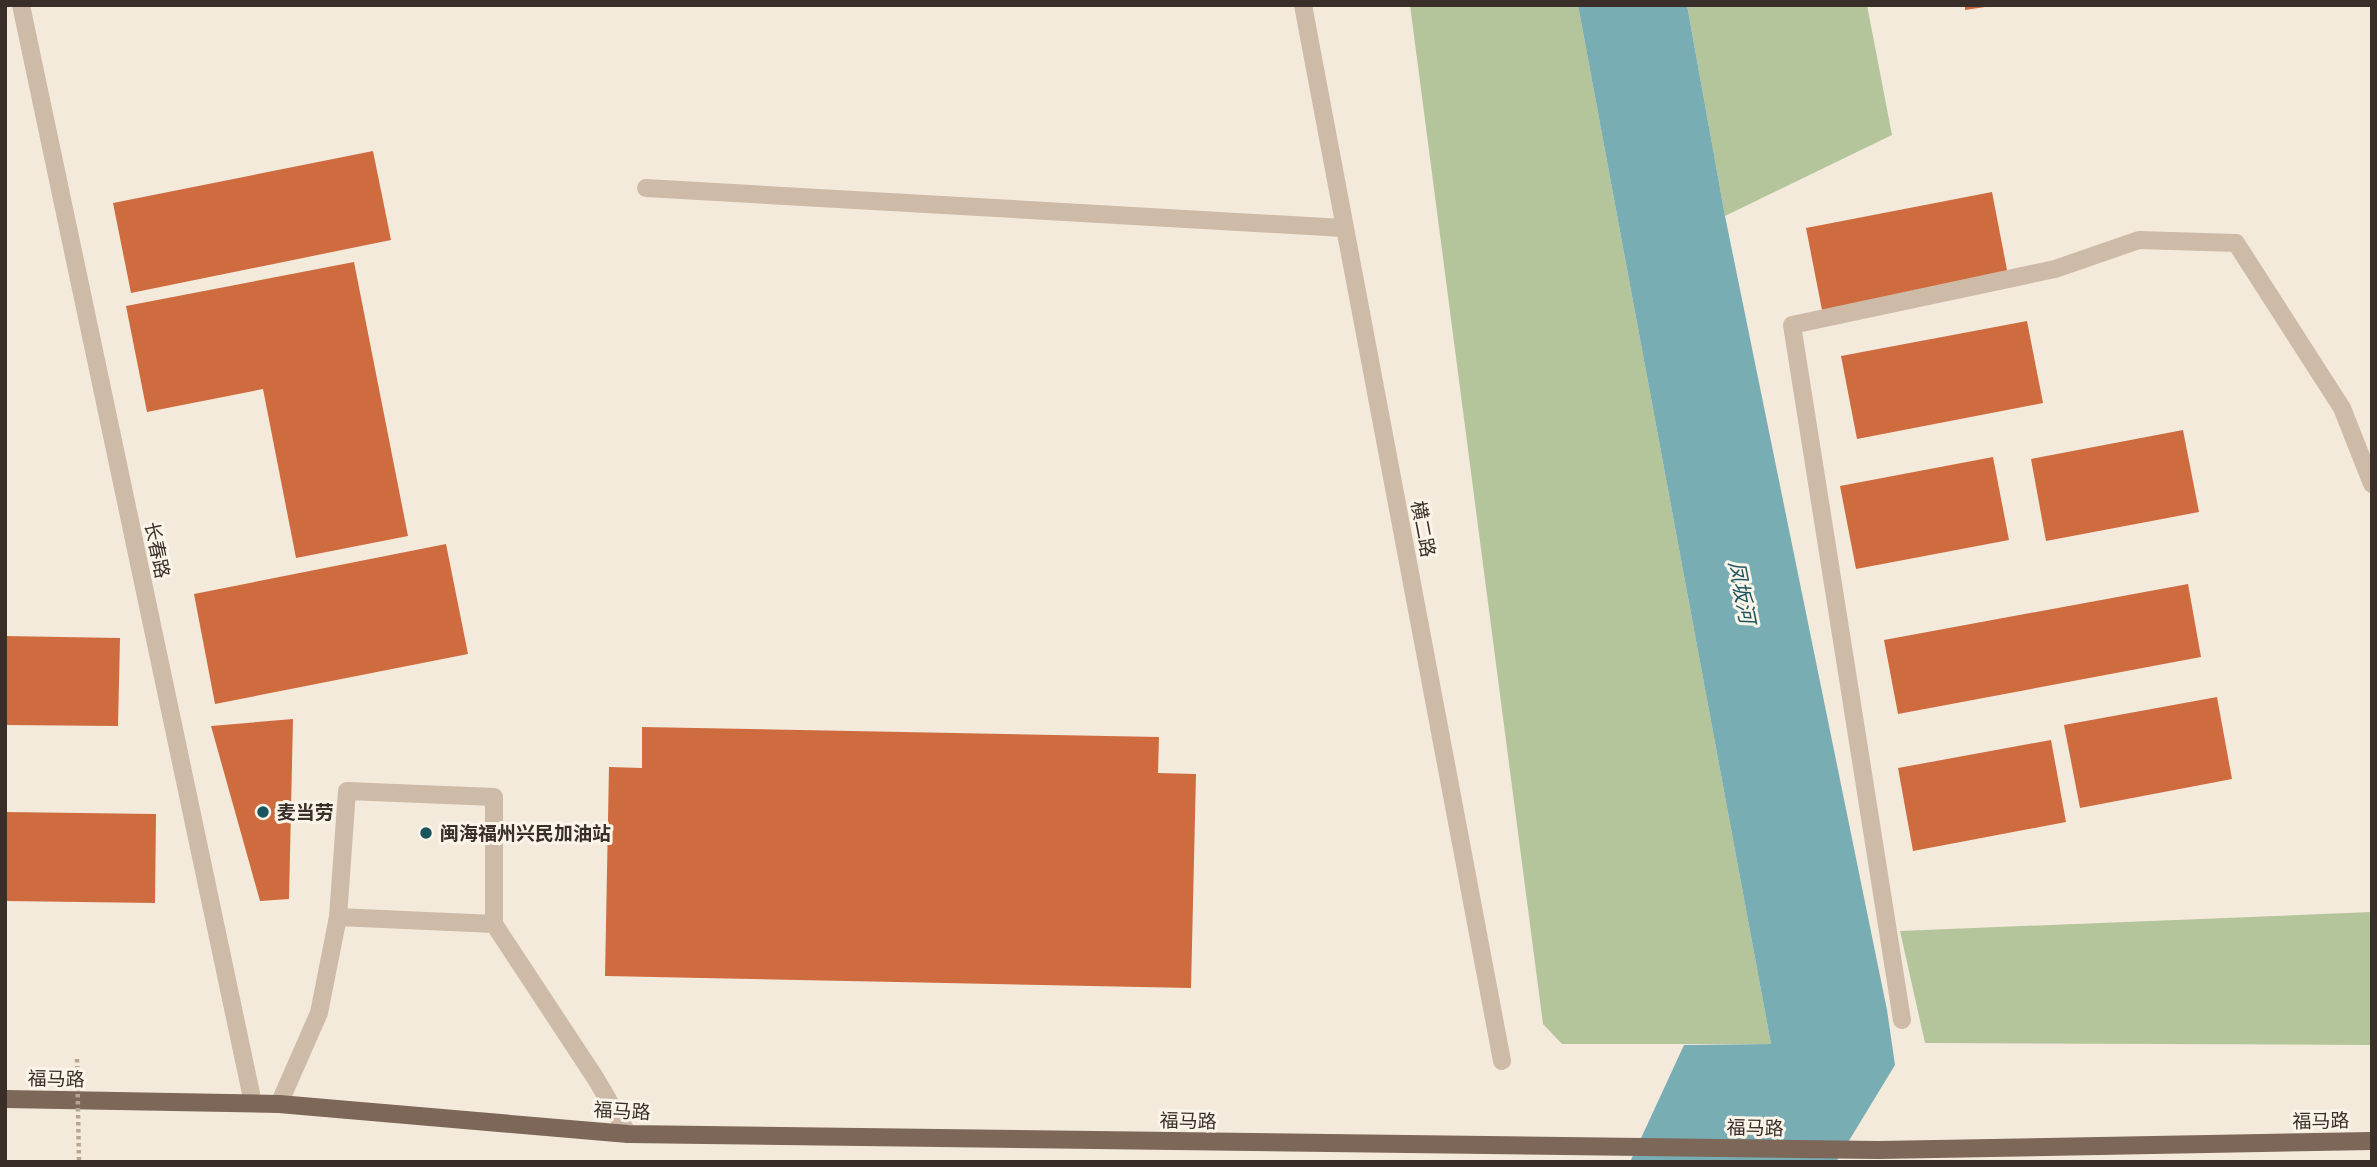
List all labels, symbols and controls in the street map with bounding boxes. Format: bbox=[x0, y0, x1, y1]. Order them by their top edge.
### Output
street label: 横二路 bbox=[1407, 499, 1439, 559]
street label: 长春路 bbox=[141, 520, 173, 580]
water label: 凤坂河 bbox=[1725, 559, 1760, 629]
place label: 麦当劳 bbox=[277, 802, 334, 823]
marker: 麦当劳 bbox=[255, 804, 271, 820]
place label: 闽海福州兴民加油站 bbox=[440, 823, 611, 844]
marker: 闽海福州兴民加油站 bbox=[418, 825, 434, 841]
street label: 福马路 bbox=[27, 1068, 85, 1090]
street label: 福马路 bbox=[593, 1099, 651, 1123]
street label: 福马路 bbox=[1159, 1110, 1217, 1132]
street label: 福马路 bbox=[2292, 1110, 2350, 1132]
street label: 福马路 bbox=[1726, 1117, 1784, 1139]

